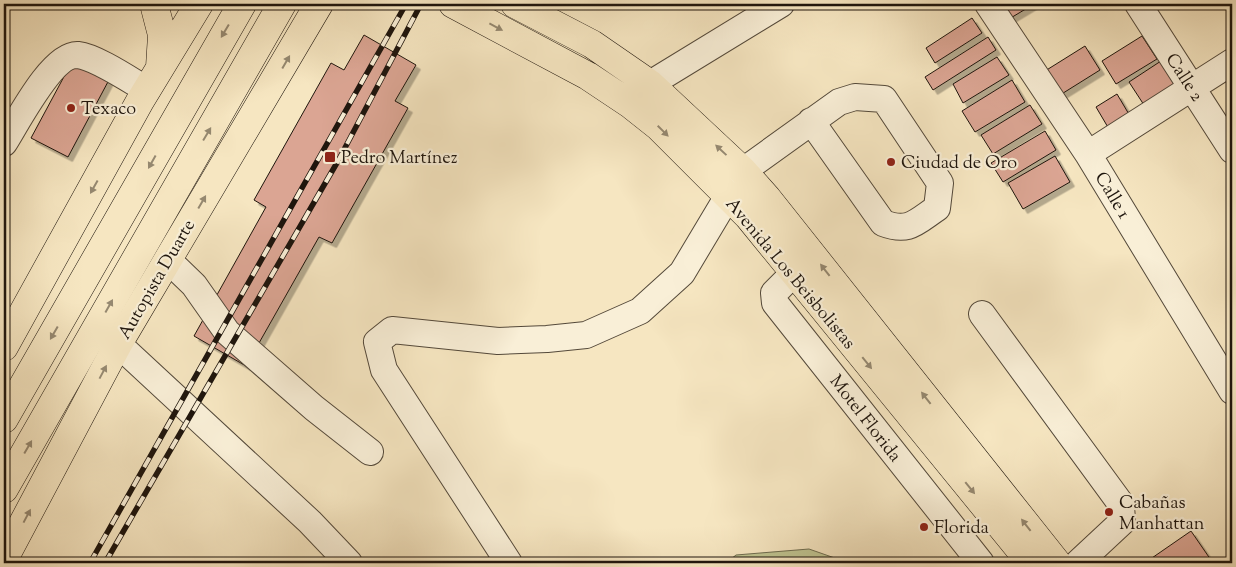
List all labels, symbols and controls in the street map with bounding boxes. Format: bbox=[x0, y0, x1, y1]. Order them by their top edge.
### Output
one-way arrow bbox=[489, 23, 503, 31]
one-way arrow bbox=[221, 24, 230, 37]
street label: Calle 2 bbox=[1158, 49, 1209, 108]
one-way arrow bbox=[281, 56, 290, 69]
place label: Texaco bbox=[81, 97, 136, 123]
marker: Texaco bbox=[65, 102, 77, 114]
one-way arrow bbox=[656, 125, 668, 137]
one-way arrow bbox=[203, 128, 212, 141]
one-way arrow bbox=[716, 144, 728, 156]
place label: Pedro Martínez bbox=[341, 146, 458, 172]
marker: Pedro Martínez bbox=[323, 150, 337, 164]
place label: Ciudad de Oro bbox=[901, 151, 1017, 177]
one-way arrow bbox=[148, 156, 157, 169]
marker: Ciudad de Oro bbox=[885, 156, 897, 168]
street label: Calle 1 bbox=[1087, 168, 1136, 224]
one-way arrow bbox=[90, 180, 98, 194]
street label: Avenida Los Beisbolistas bbox=[718, 193, 861, 356]
one-way arrow bbox=[197, 195, 206, 208]
street label: Autopista Duarte bbox=[113, 215, 203, 345]
one-way arrow bbox=[819, 264, 830, 277]
one-way arrow bbox=[105, 298, 113, 313]
one-way arrow bbox=[49, 327, 58, 340]
one-way arrow bbox=[861, 356, 872, 369]
one-way arrow bbox=[99, 365, 107, 380]
street label: Motel Florida bbox=[822, 370, 907, 468]
one-way arrow bbox=[920, 392, 931, 405]
one-way arrow bbox=[24, 439, 32, 454]
one-way arrow bbox=[964, 482, 975, 495]
place label: Cabañas Manhattan bbox=[1119, 491, 1205, 538]
marker: Cabañas Manhattan bbox=[1103, 506, 1115, 518]
one-way arrow bbox=[23, 509, 31, 523]
place label: Florida bbox=[934, 516, 989, 542]
one-way arrow bbox=[1021, 519, 1032, 532]
marker: Florida bbox=[918, 521, 930, 533]

